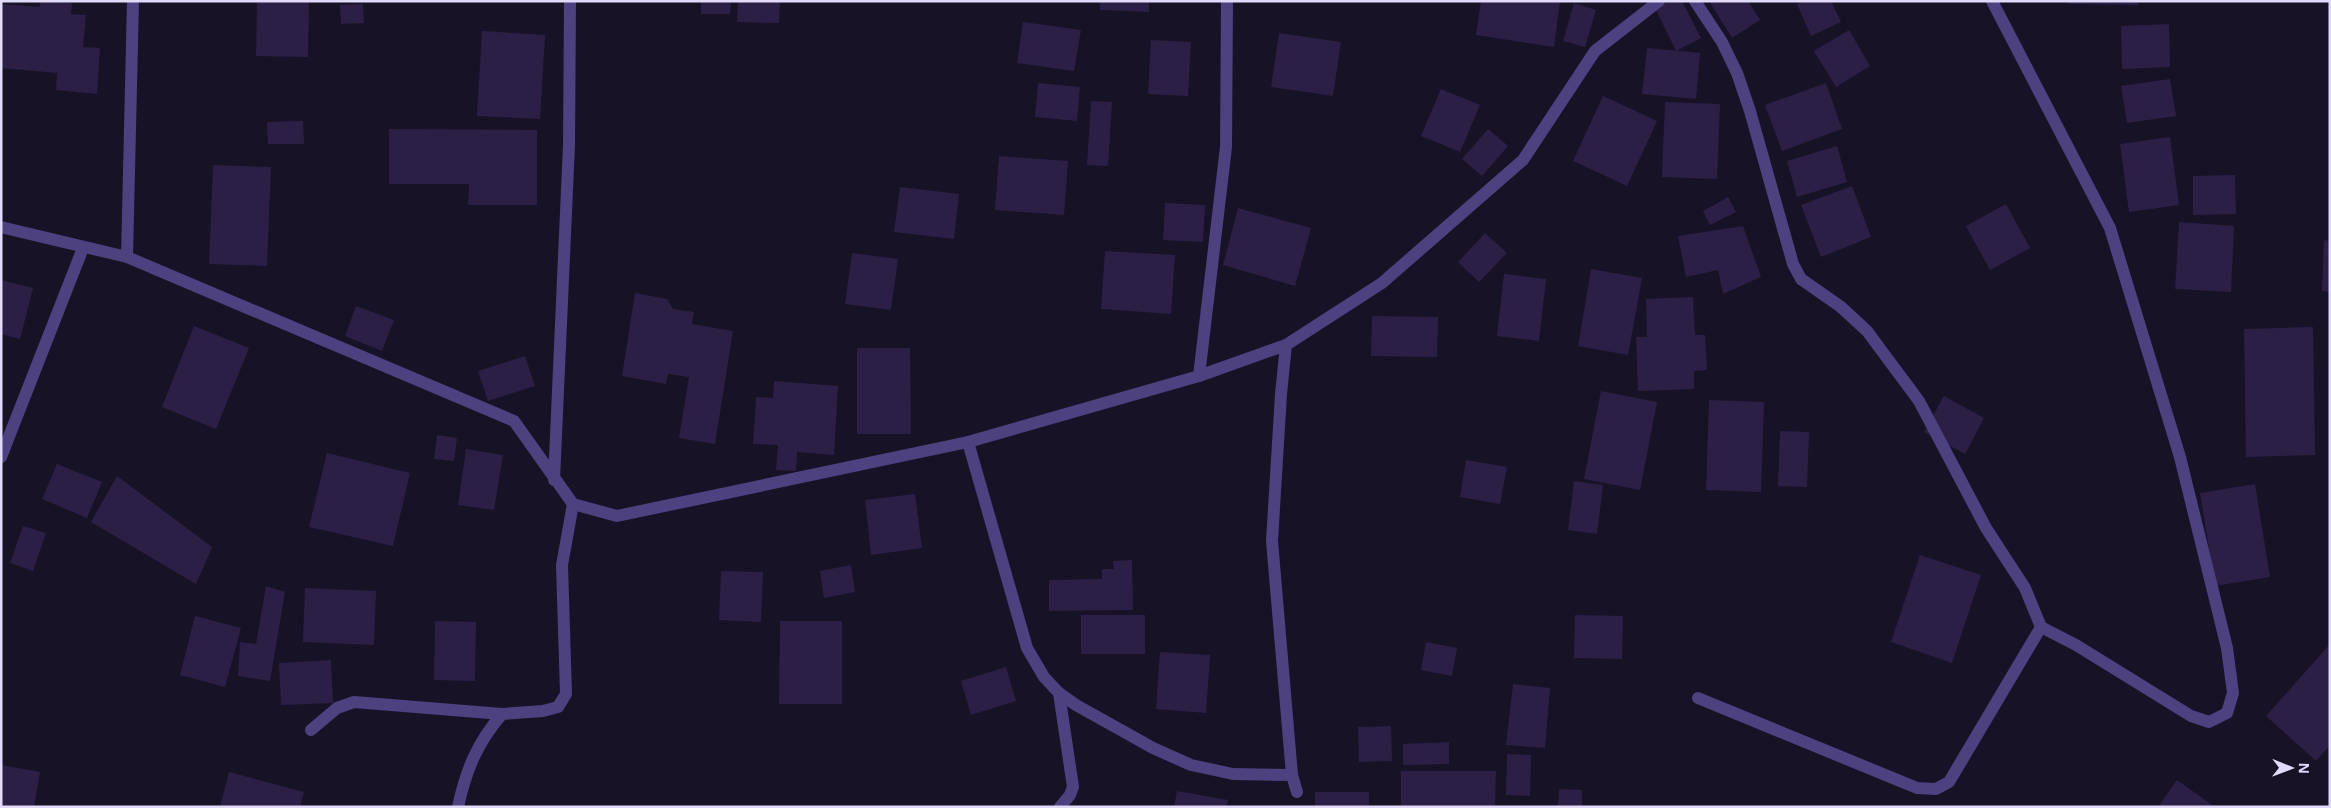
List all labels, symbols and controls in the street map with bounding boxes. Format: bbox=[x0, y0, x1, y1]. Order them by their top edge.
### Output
north arrow bbox=[2266, 743, 2316, 793]
text: N bbox=[2295, 762, 2314, 774]

